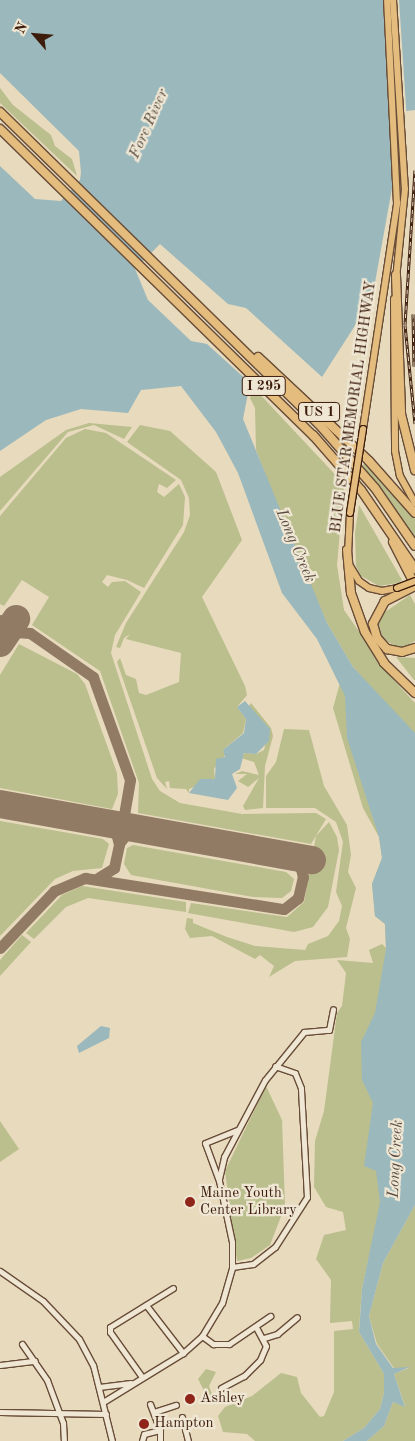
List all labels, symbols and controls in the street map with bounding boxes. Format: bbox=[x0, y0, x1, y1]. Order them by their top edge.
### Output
north arrow bbox=[10, 10, 60, 60]
text: N bbox=[13, 20, 30, 36]
water label: Fore River bbox=[125, 86, 173, 162]
street label: BLUE STAR MEMORIAL HIGHWAY bbox=[327, 280, 381, 534]
road number: I 295 bbox=[242, 374, 286, 398]
road number: US 1 bbox=[298, 401, 340, 424]
water label: Long Creek bbox=[271, 506, 319, 586]
water label: Long Creek bbox=[384, 1119, 408, 1199]
place label: Maine Youth Center Library bbox=[200, 1184, 297, 1219]
marker: Maine Youth Center Library bbox=[184, 1196, 196, 1208]
place label: Ashley bbox=[200, 1390, 245, 1408]
marker: Ashley bbox=[184, 1393, 196, 1405]
place label: Hampton bbox=[154, 1415, 214, 1433]
marker: Hampton bbox=[138, 1418, 150, 1430]

